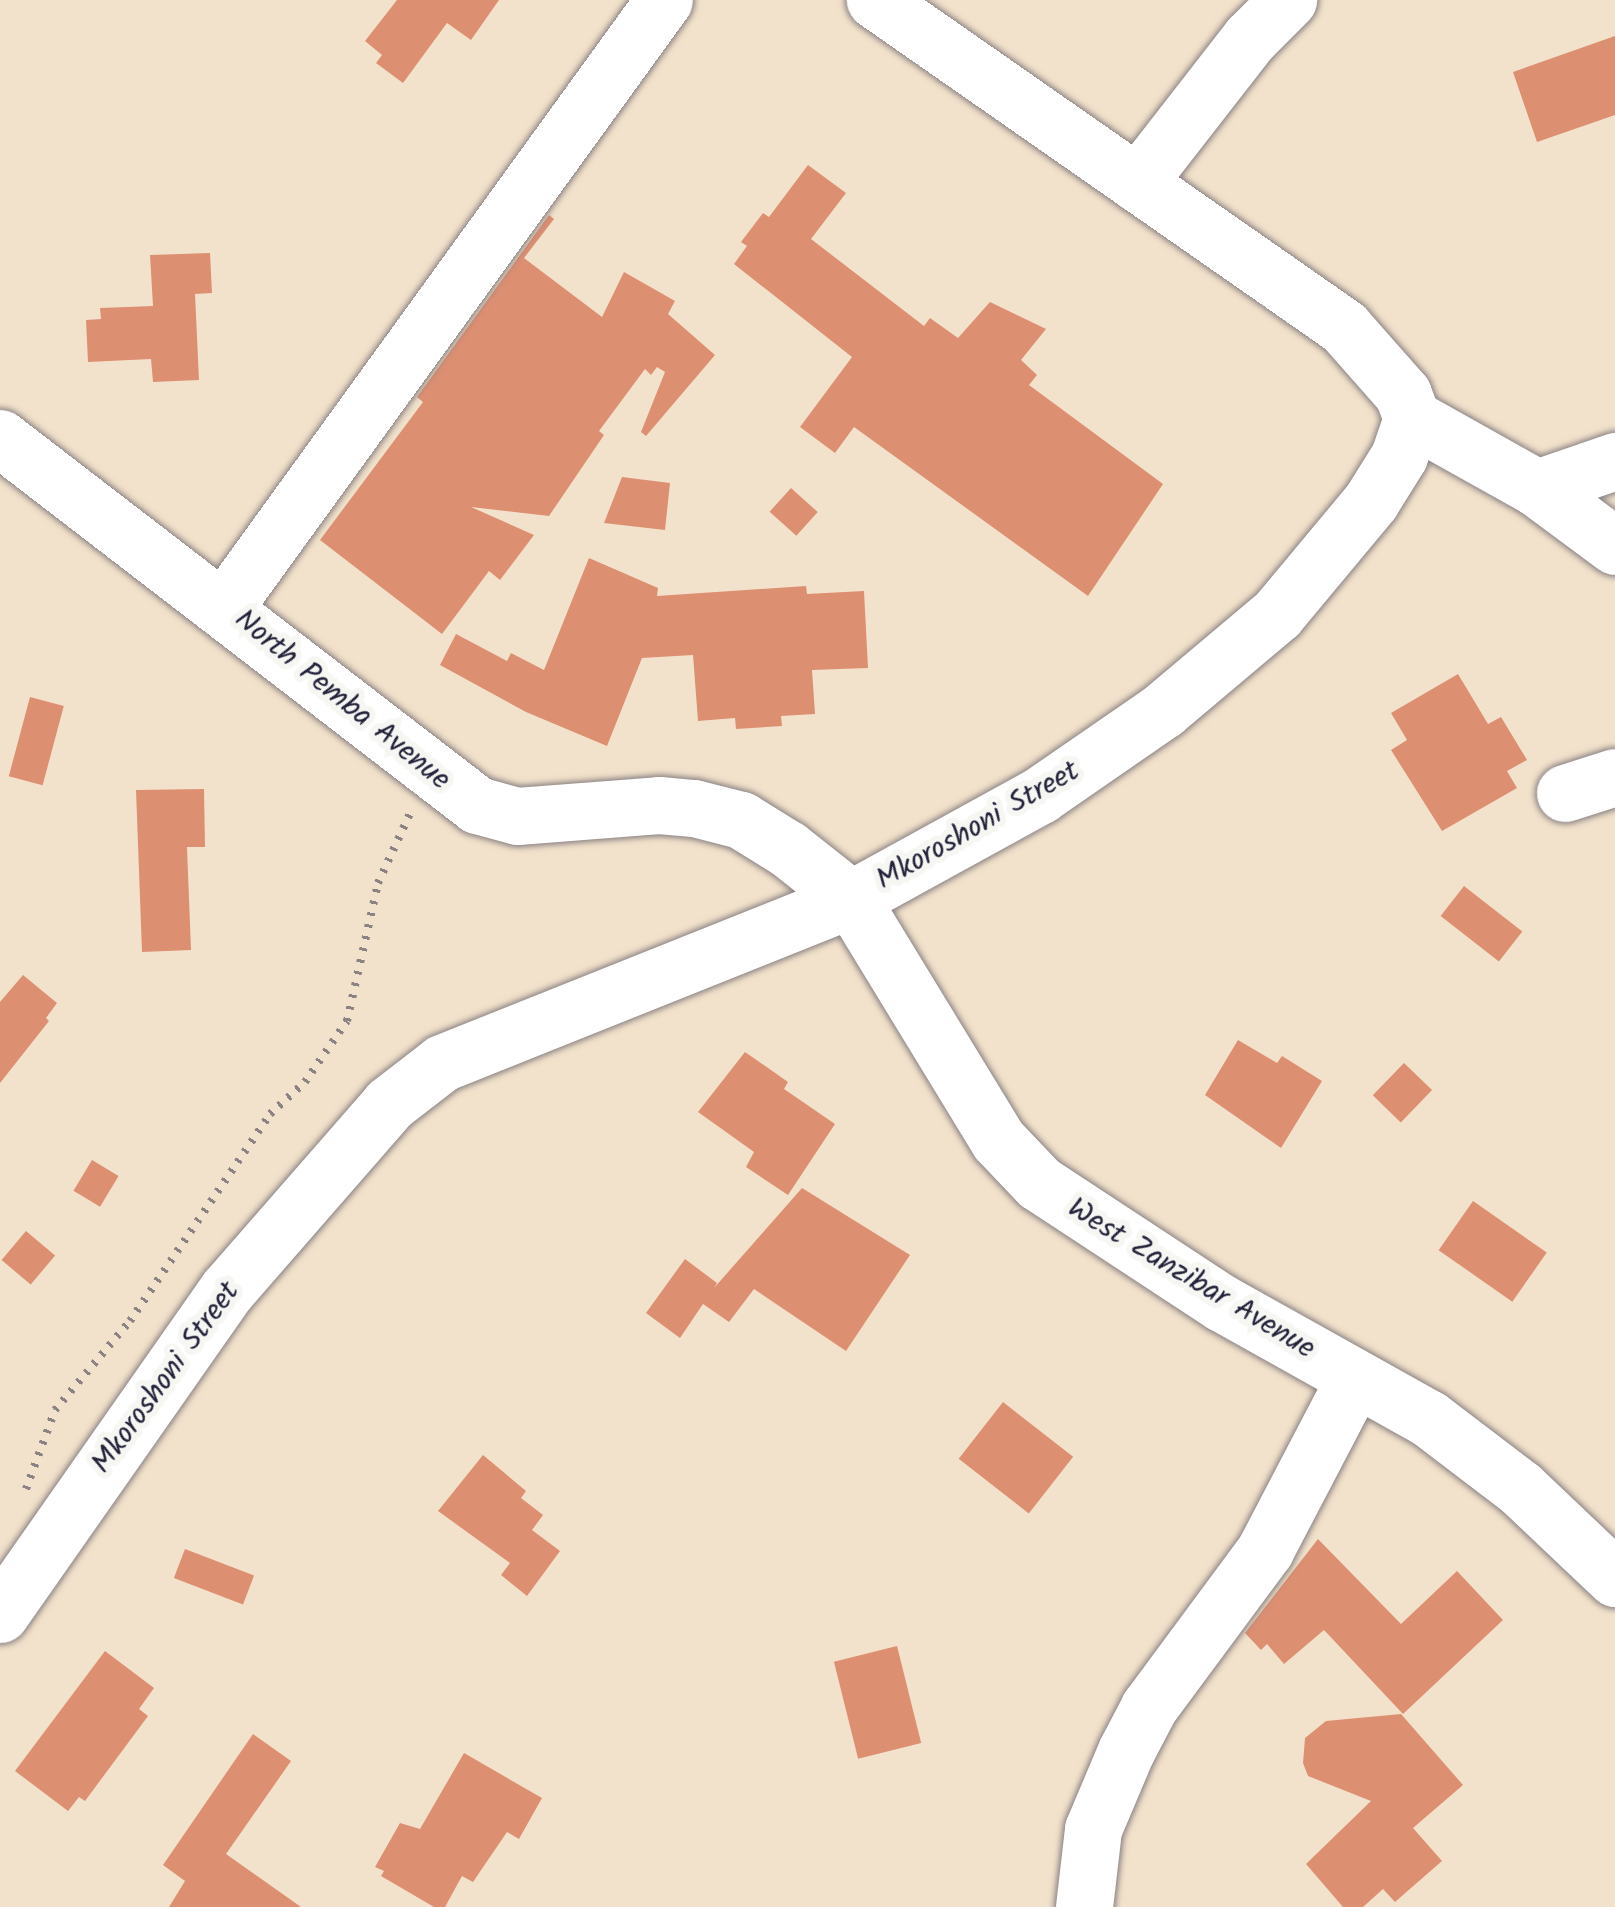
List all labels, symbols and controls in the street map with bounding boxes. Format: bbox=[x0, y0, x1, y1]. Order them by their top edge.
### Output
street label: North Pemba Avenue bbox=[227, 602, 457, 798]
street label: Mkoroshoni Street bbox=[870, 753, 1086, 899]
street label: West Zanzibar Avenue bbox=[1061, 1191, 1321, 1367]
street label: Mkoroshoni Street bbox=[84, 1275, 248, 1481]

